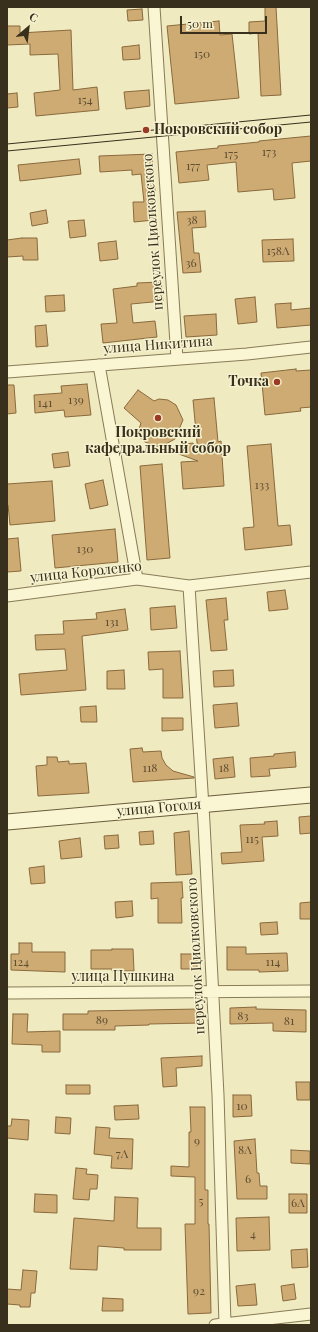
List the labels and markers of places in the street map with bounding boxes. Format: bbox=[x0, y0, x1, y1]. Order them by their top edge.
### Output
place label: Покровский собор bbox=[154, 122, 282, 138]
marker: Покровский собор bbox=[141, 125, 151, 135]
place label: Точка bbox=[228, 374, 269, 390]
marker: Точка bbox=[272, 377, 282, 387]
marker: Покровский кафедральный собор bbox=[153, 413, 163, 423]
place label: Покровский кафедральный собор bbox=[85, 425, 231, 458]

